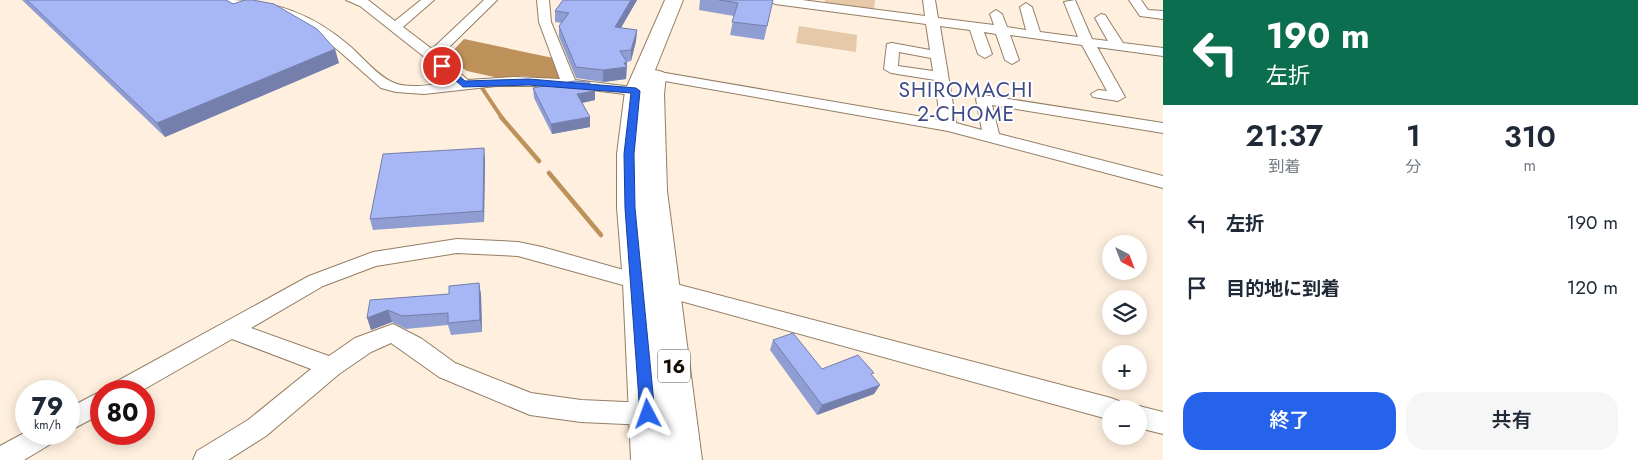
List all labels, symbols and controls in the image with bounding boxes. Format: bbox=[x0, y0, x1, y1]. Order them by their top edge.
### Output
text: 190 m bbox=[1266, 11, 1370, 61]
icon: left bbox=[1183, 20, 1248, 85]
pin bbox=[421, 45, 463, 87]
icon: arrive bbox=[428, 52, 456, 80]
text: 左折 bbox=[1266, 59, 1310, 91]
district label: SHIROMACHI 2-CHOME bbox=[899, 75, 1033, 129]
text: 21:37 bbox=[1245, 114, 1323, 157]
text: 1 bbox=[1406, 114, 1421, 157]
text: 310 bbox=[1504, 115, 1556, 158]
text: m bbox=[1523, 154, 1536, 177]
text: 到着 bbox=[1268, 155, 1300, 178]
text: 分 bbox=[1405, 155, 1421, 178]
icon: left bbox=[1183, 209, 1211, 237]
text: 190 m bbox=[1567, 209, 1618, 236]
text: 左折 bbox=[1226, 210, 1264, 237]
north arrow bbox=[1102, 235, 1148, 280]
map controls bbox=[1102, 235, 1147, 445]
icon: arrive bbox=[1183, 274, 1211, 302]
text: 120 m bbox=[1567, 274, 1618, 301]
text: 目的地に到着 bbox=[1226, 275, 1340, 302]
button: layers bbox=[1102, 290, 1147, 335]
button: + bbox=[1102, 345, 1147, 390]
road number: 16 bbox=[658, 350, 690, 382]
speed limit sign: 80 bbox=[90, 380, 155, 445]
position arrow bbox=[621, 387, 673, 439]
text: 79 bbox=[32, 388, 63, 424]
button: 終了 bbox=[1183, 392, 1396, 450]
button: 共有 bbox=[1406, 392, 1618, 450]
button: − bbox=[1102, 400, 1147, 445]
text: km/h bbox=[34, 416, 61, 434]

